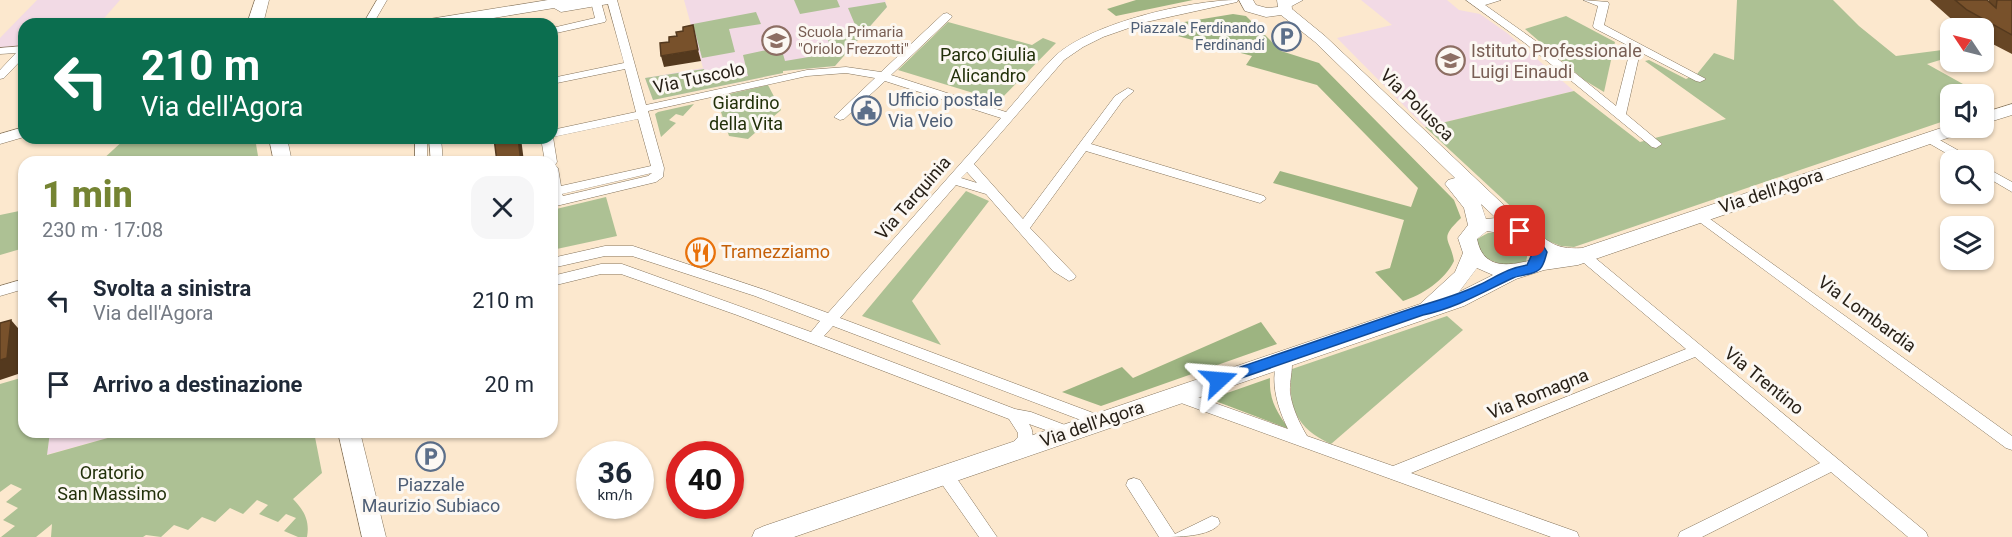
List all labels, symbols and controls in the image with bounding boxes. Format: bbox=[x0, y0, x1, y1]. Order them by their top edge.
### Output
north arrow bbox=[1940, 18, 1994, 72]
map controls bbox=[1940, 18, 1994, 270]
place label: Piazzale Ferdinando Ferdinandi bbox=[1130, 19, 1265, 54]
parking icon: Piazzale Ferdinando Ferdinandi bbox=[1270, 21, 1302, 53]
place label: Scuola Primaria "Oriolo Frezzotti" bbox=[798, 23, 909, 58]
school or university icon: Scuola Primaria "Oriolo Frezzotti" bbox=[761, 25, 793, 57]
place label: Istituto Professionale Luigi Einaudi bbox=[1471, 40, 1642, 82]
text: 210 m bbox=[141, 41, 260, 90]
icon: left bbox=[42, 42, 120, 120]
park label: Parco Giulia Alicandro bbox=[940, 44, 1036, 86]
school or university icon: Istituto Professionale Luigi Einaudi bbox=[1434, 45, 1466, 77]
street label: Via Tuscolo bbox=[651, 58, 747, 97]
street label: Via Polusca bbox=[1376, 64, 1459, 145]
button: sound bbox=[1940, 84, 1994, 138]
place label: Ufficio postale Via Veio bbox=[888, 89, 1003, 131]
text: Via dell'Agora bbox=[141, 91, 303, 123]
park label: Giardino della Vita bbox=[709, 92, 783, 134]
public building icon: Ufficio postale Via Veio bbox=[851, 94, 883, 126]
button: search bbox=[1940, 150, 1994, 204]
street label: Via Tarquinia bbox=[871, 152, 955, 244]
street label: Via dell'Agora bbox=[1716, 164, 1826, 217]
text: 1 min bbox=[42, 174, 133, 216]
button: close bbox=[471, 176, 534, 239]
pin bbox=[1494, 205, 1545, 256]
icon: arrive bbox=[1503, 214, 1536, 247]
button: layers bbox=[1940, 216, 1994, 270]
text: 230 m · 17:08 bbox=[42, 218, 163, 242]
restaurant icon: Tramezziamo bbox=[684, 236, 716, 268]
place label: Tramezziamo bbox=[721, 241, 830, 262]
street label: Via Lombardia bbox=[1814, 271, 1920, 356]
text: Svolta a sinistra bbox=[93, 276, 251, 301]
icon: left bbox=[42, 284, 75, 317]
text: 210 m bbox=[472, 288, 534, 313]
text: Via dell'Agora bbox=[93, 301, 213, 325]
street label: Via Trentino bbox=[1721, 342, 1808, 419]
position arrow bbox=[1187, 348, 1251, 412]
street label: Via Romagna bbox=[1484, 364, 1591, 423]
icon: arrive bbox=[42, 368, 75, 401]
text: Arrivo a destinazione bbox=[93, 372, 302, 397]
text: 20 m bbox=[485, 372, 534, 397]
street label: Via dell'Agora bbox=[1037, 396, 1146, 451]
parking icon: Piazzale Maurizio Subiaco bbox=[415, 440, 447, 472]
speed limit sign: 40 bbox=[666, 441, 744, 519]
text: 36 bbox=[598, 455, 632, 490]
park label: Oratorio San Massimo bbox=[57, 462, 167, 504]
place label: Piazzale Maurizio Subiaco bbox=[362, 474, 500, 516]
text: km/h bbox=[597, 486, 633, 504]

